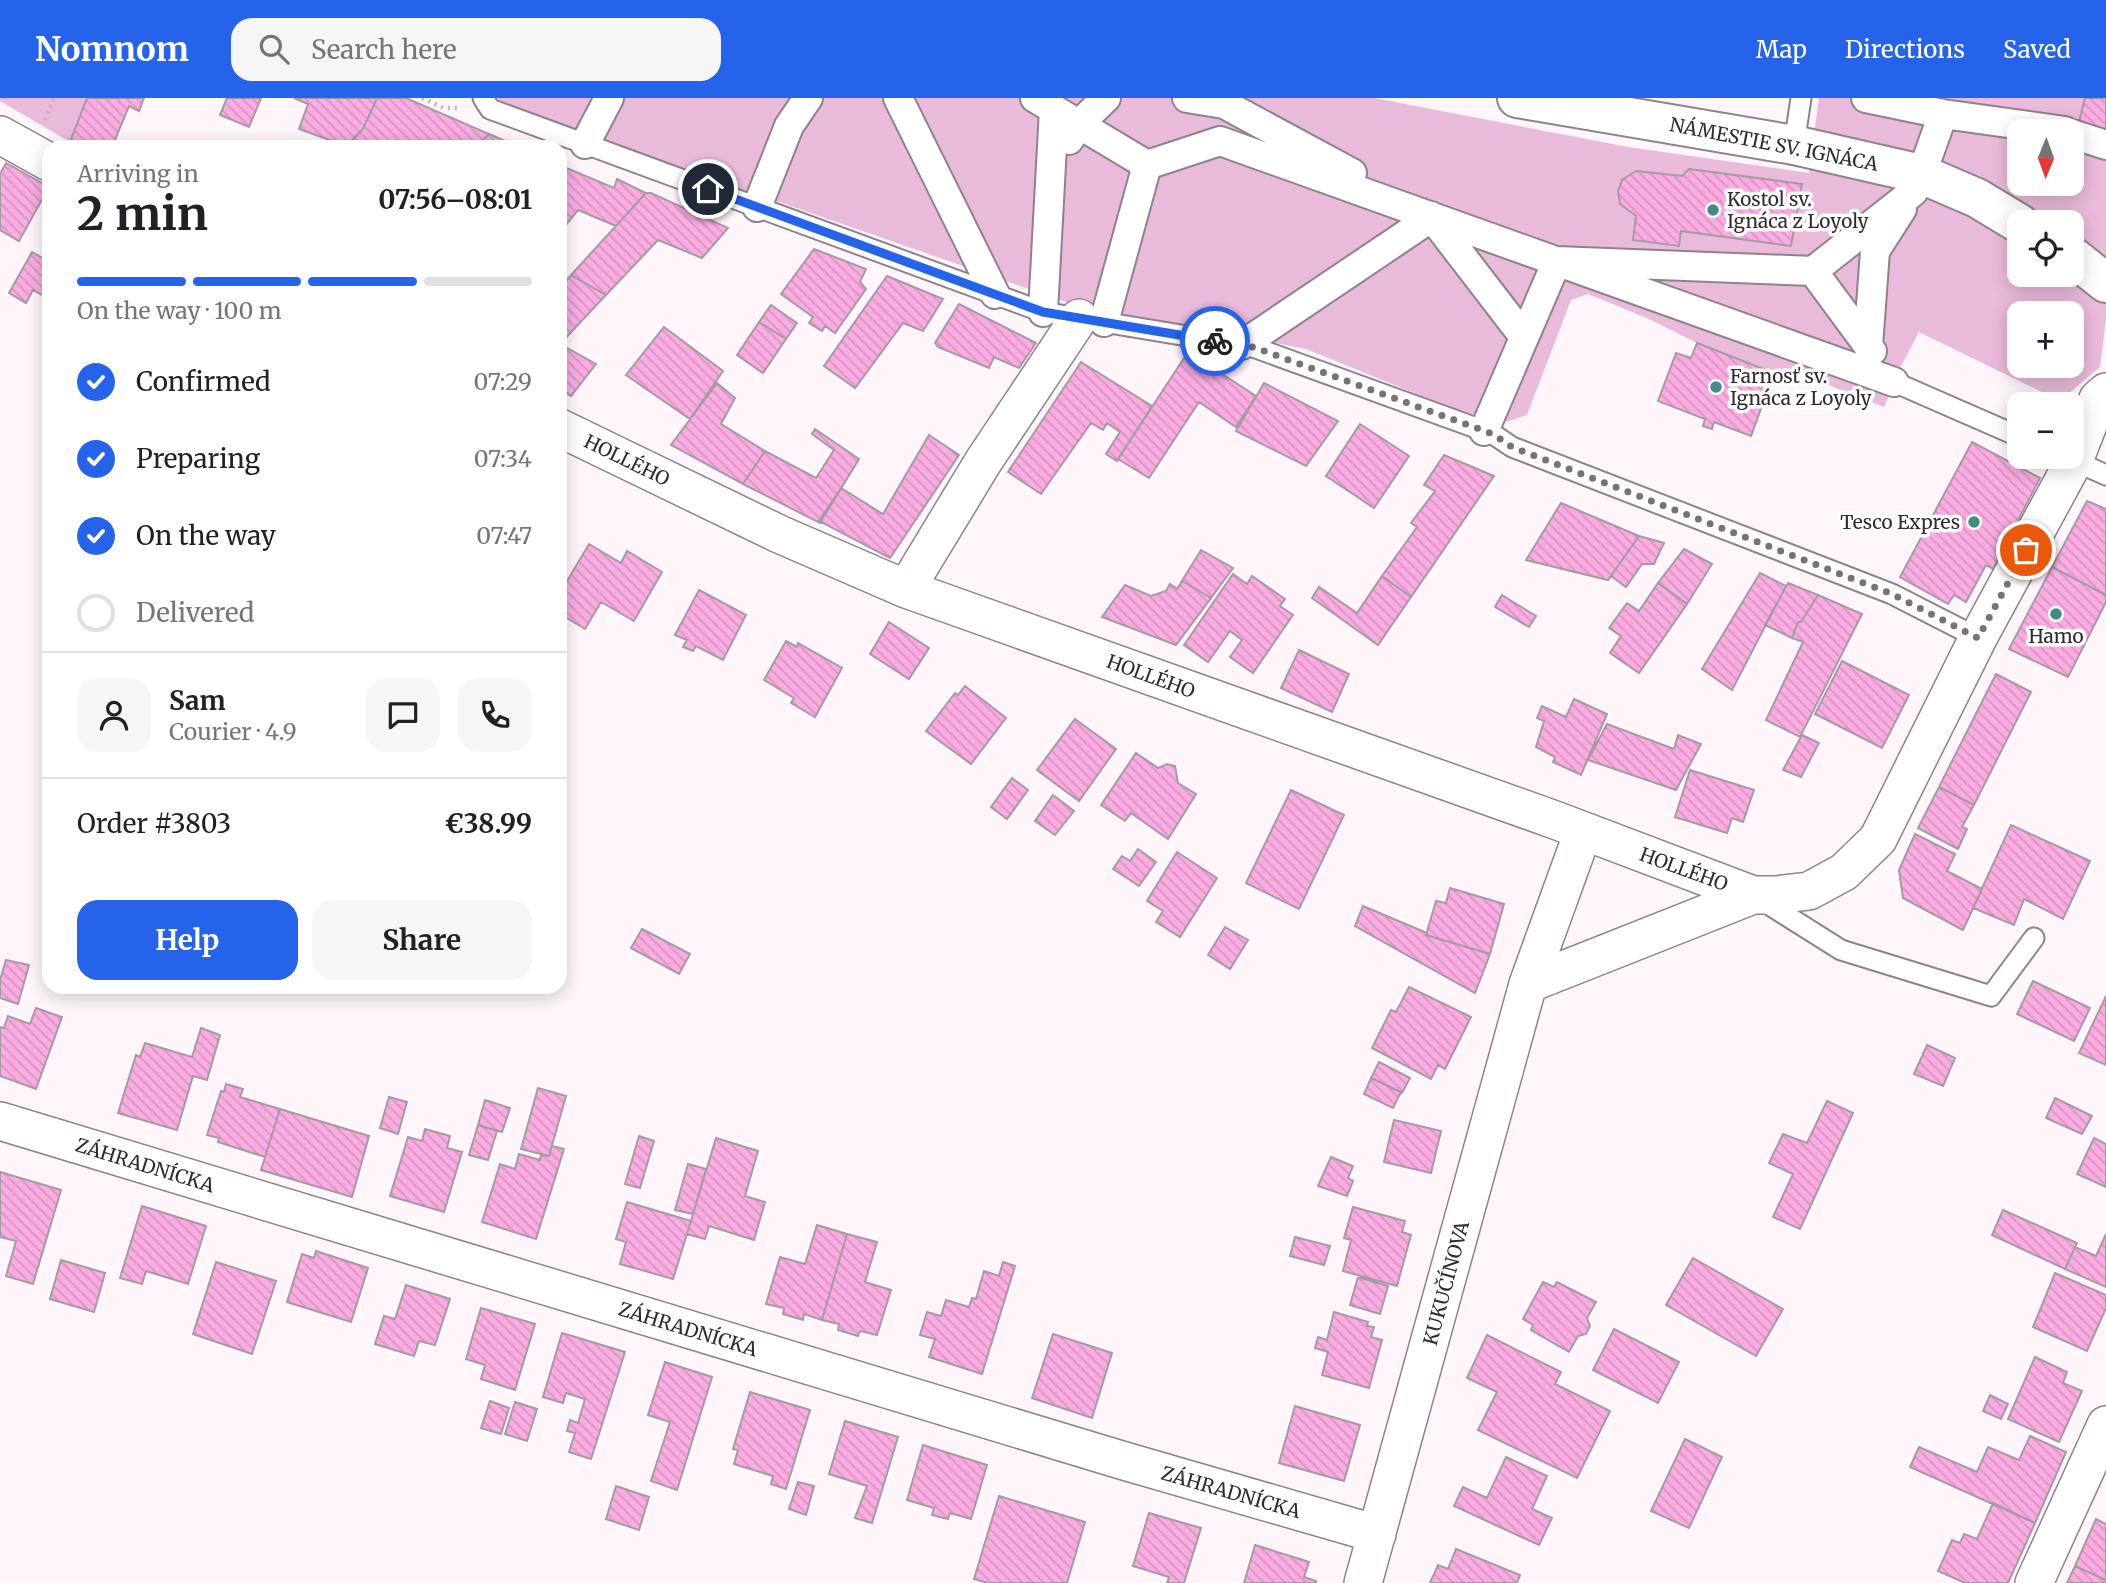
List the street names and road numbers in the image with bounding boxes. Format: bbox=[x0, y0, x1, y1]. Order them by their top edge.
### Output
street label: NÁMESTIE SV. IGNÁCA bbox=[1668, 112, 1881, 176]
street label: HOLLÉHO bbox=[580, 429, 674, 491]
street label: HOLLÉHO bbox=[1104, 649, 1199, 703]
street label: HOLLÉHO bbox=[1637, 842, 1732, 896]
street label: ZÁHRADNÍCKA bbox=[73, 1132, 218, 1198]
street label: KUKUČÍNOVA bbox=[1417, 1217, 1474, 1348]
street label: ZÁHRADNÍCKA bbox=[616, 1296, 761, 1362]
street label: ZÁHRADNÍCKA bbox=[1159, 1461, 1304, 1524]

